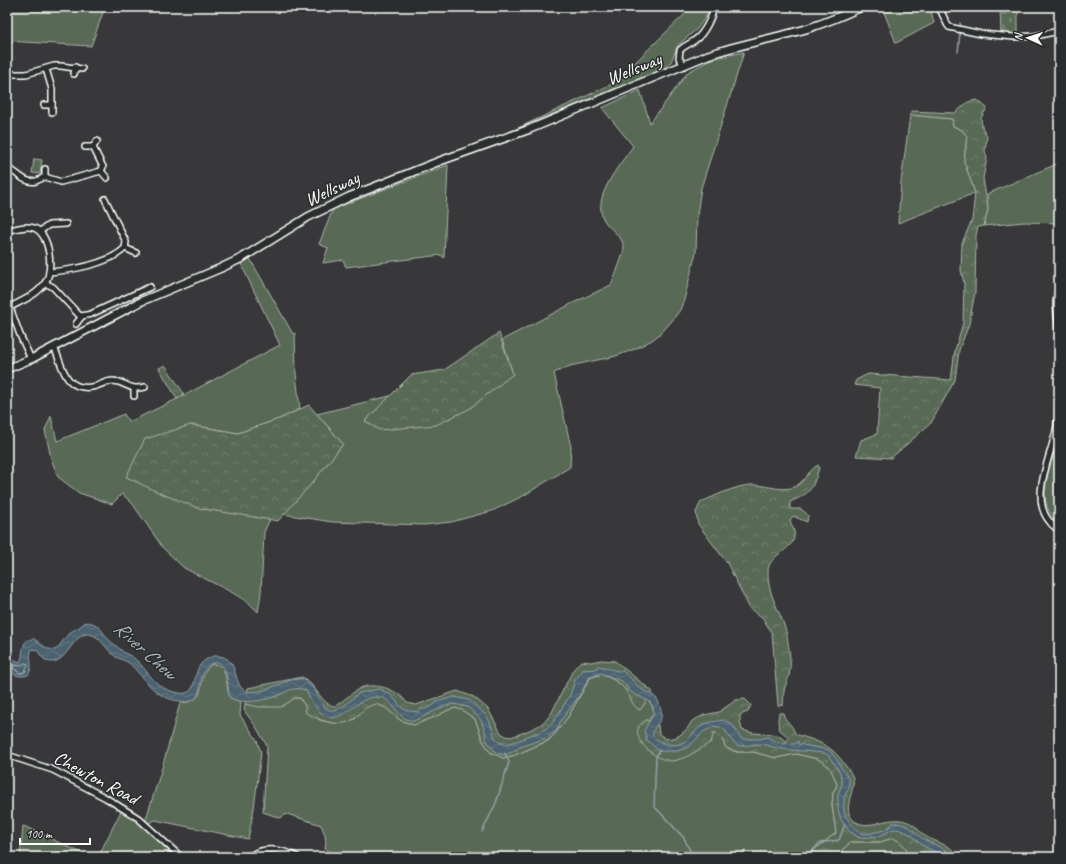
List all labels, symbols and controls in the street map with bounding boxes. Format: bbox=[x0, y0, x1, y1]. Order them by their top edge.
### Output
north arrow bbox=[1008, 18, 1048, 58]
text: N bbox=[1011, 32, 1025, 41]
street label: Wellsway bbox=[603, 47, 666, 91]
street label: Wellsway bbox=[301, 165, 364, 212]
water label: River Chew bbox=[109, 615, 184, 687]
street label: Chewton Road bbox=[50, 746, 146, 812]
scale bar bbox=[20, 820, 90, 846]
text: 100 m bbox=[26, 826, 53, 842]

